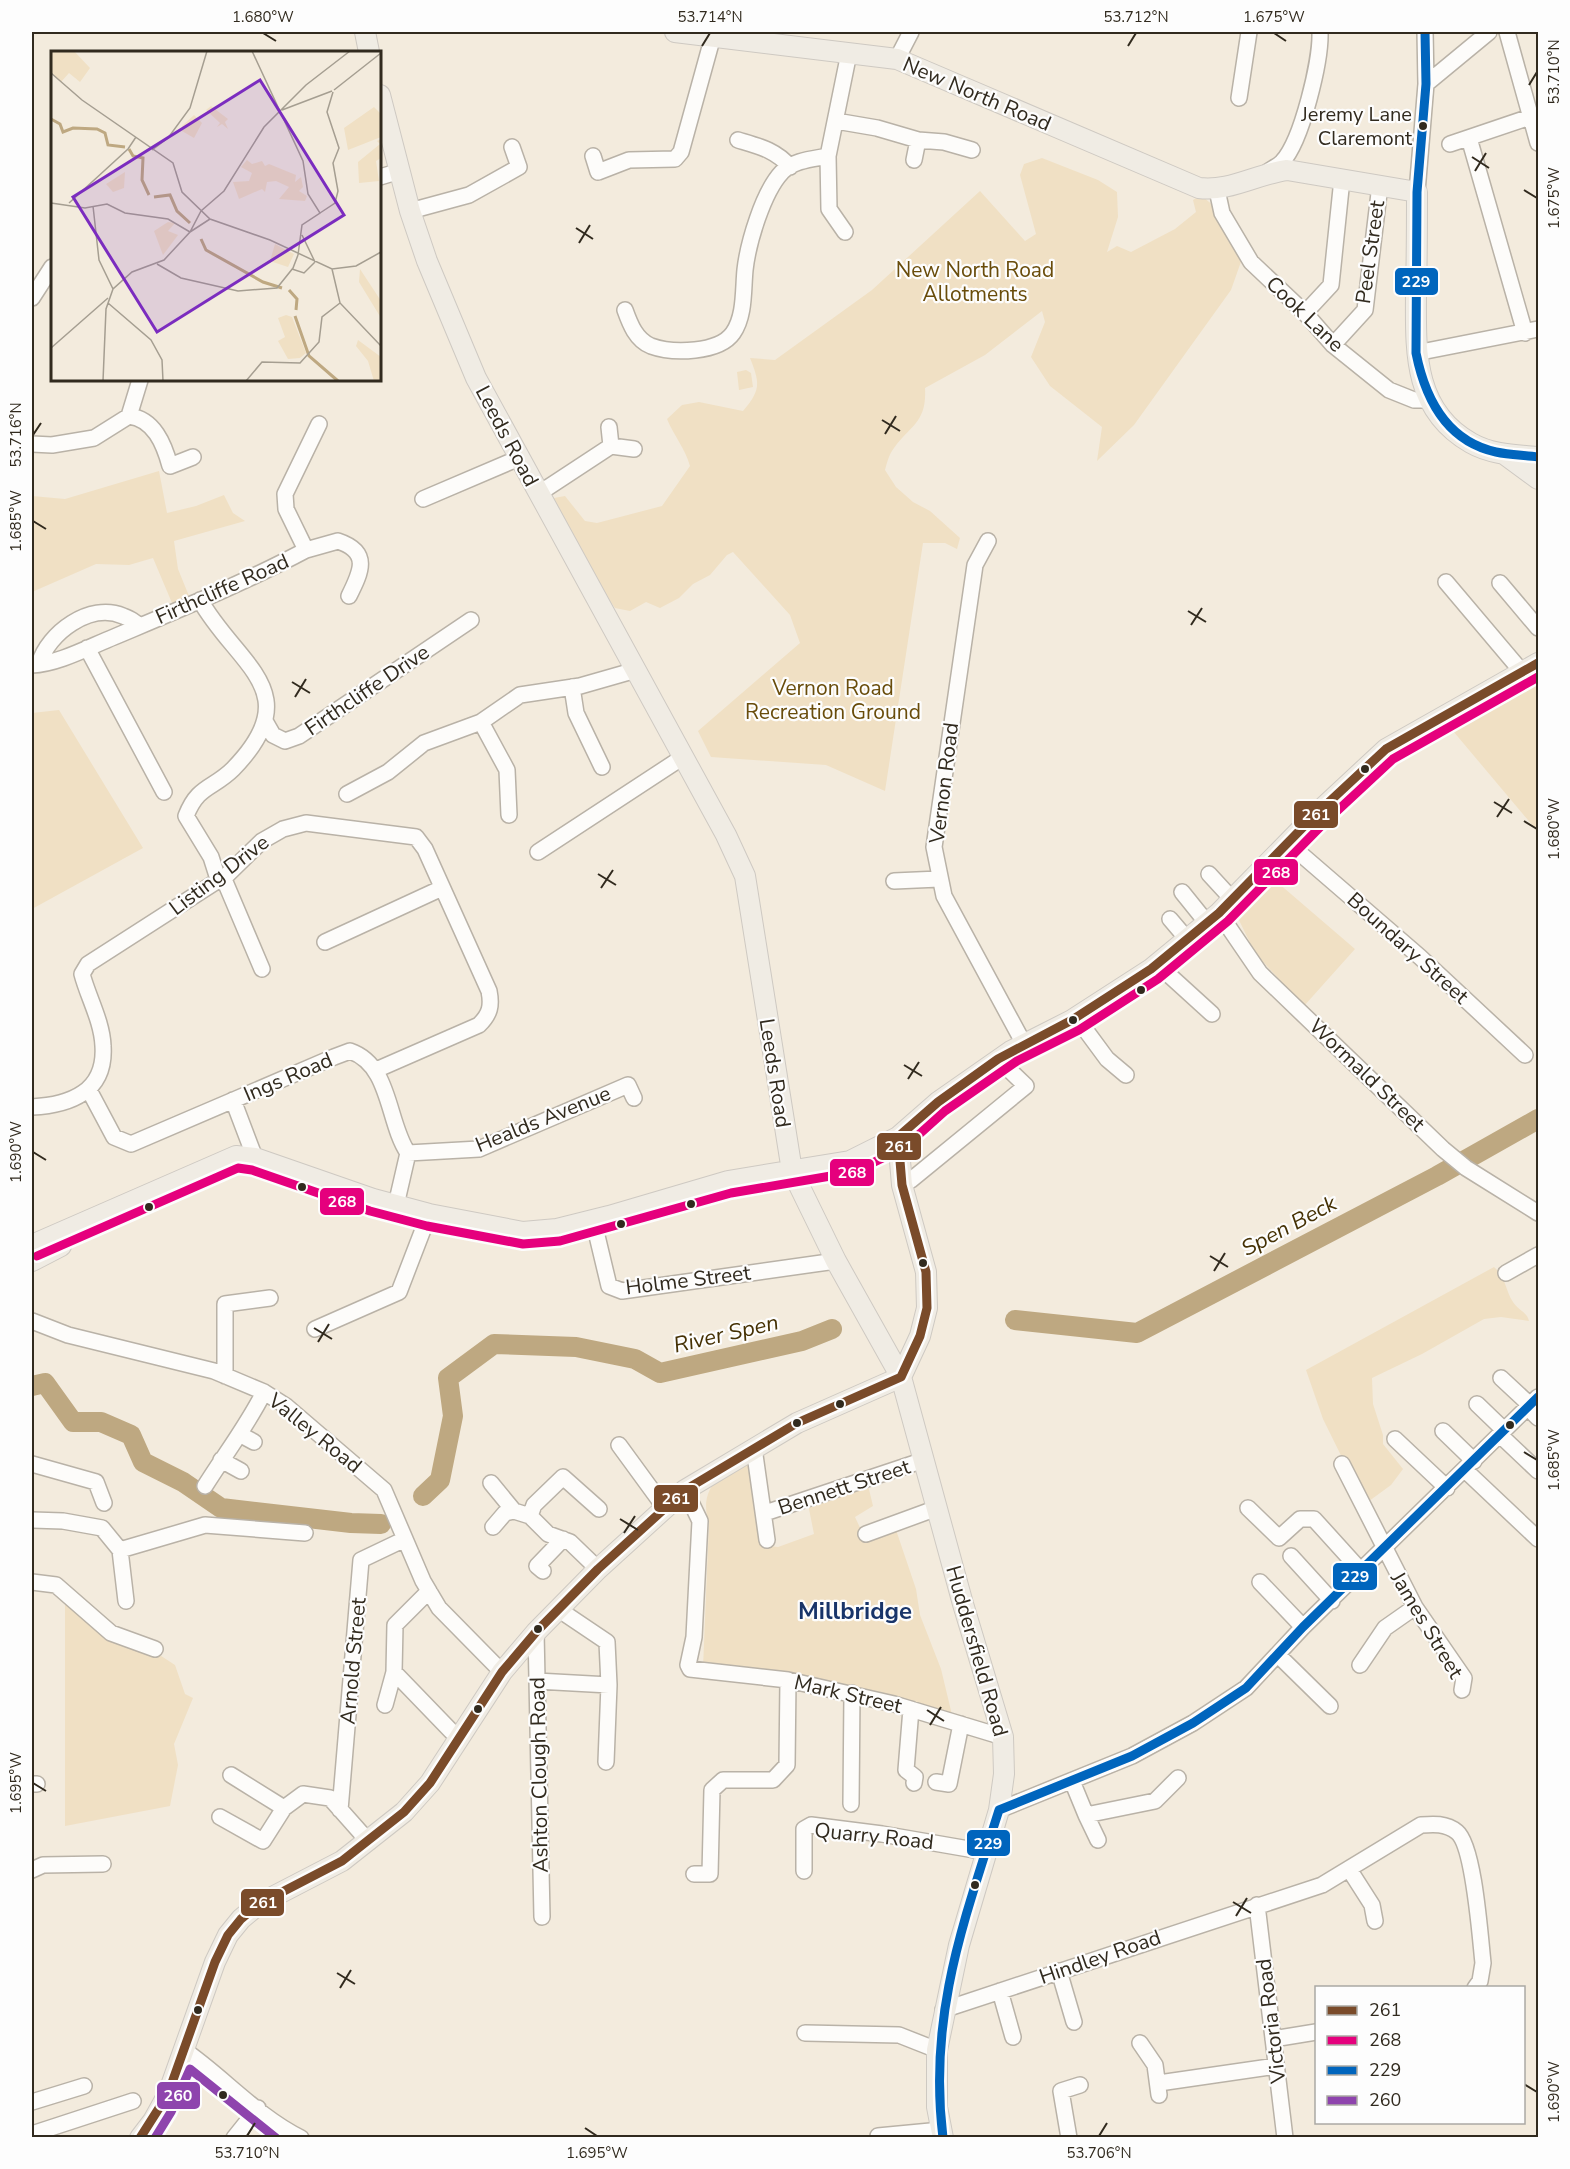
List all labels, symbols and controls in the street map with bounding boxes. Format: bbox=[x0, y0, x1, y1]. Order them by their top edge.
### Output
text: 1.680°W bbox=[232, 7, 294, 27]
text: 53.714°N bbox=[677, 7, 743, 27]
text: 53.712°N bbox=[1103, 7, 1169, 27]
text: 1.675°W bbox=[1243, 7, 1305, 27]
text: 53.710°N bbox=[1544, 39, 1564, 105]
street label: New North Road bbox=[899, 50, 1055, 138]
inset map bbox=[51, 51, 381, 381]
place label: Jeremy Lane Claremont bbox=[1300, 101, 1413, 152]
marker: Jeremy Lane Claremont bbox=[1417, 120, 1429, 132]
text: 1.675°W bbox=[1544, 167, 1564, 229]
street label: Peel Street bbox=[1349, 198, 1391, 305]
park label: New North Road Allotments bbox=[896, 256, 1054, 308]
line badge: 229 bbox=[1394, 267, 1439, 296]
street label: Cook Lane bbox=[1260, 270, 1350, 358]
text: 229 bbox=[1402, 271, 1430, 293]
street label: Leeds Road bbox=[469, 381, 545, 491]
text: 53.716°N bbox=[6, 402, 26, 468]
text: 1.685°W bbox=[6, 490, 26, 552]
street label: Firthcliffe Road bbox=[151, 547, 293, 631]
street label: Firthcliffe Drive bbox=[299, 638, 435, 742]
park label: Vernon Road Recreation Ground bbox=[745, 674, 921, 726]
street label: Vernon Road bbox=[923, 721, 965, 846]
unlabelled marker bbox=[1359, 763, 1371, 775]
text: 1.680°W bbox=[1544, 798, 1564, 860]
line badge: 261 bbox=[1293, 800, 1339, 829]
text: 261 bbox=[1302, 804, 1330, 826]
street label: Listing Drive bbox=[163, 828, 275, 922]
line badge: 268 bbox=[1253, 858, 1299, 886]
text: 268 bbox=[1262, 862, 1290, 884]
street label: Boundary Street bbox=[1341, 886, 1475, 1011]
unlabelled marker bbox=[1135, 984, 1147, 996]
street label: Wormald Street bbox=[1303, 1012, 1432, 1138]
unlabelled marker bbox=[1067, 1014, 1079, 1026]
street label: Leeds Road bbox=[753, 1016, 797, 1130]
street label: Ings Road bbox=[239, 1046, 337, 1108]
street label: Healds Avenue bbox=[471, 1079, 615, 1159]
text: 1.690°W bbox=[6, 1121, 26, 1183]
line badge: 261 bbox=[876, 1132, 922, 1161]
text: 261 bbox=[885, 1136, 913, 1158]
line badge: 268 bbox=[829, 1158, 875, 1187]
text: 268 bbox=[838, 1162, 866, 1184]
unlabelled marker bbox=[296, 1181, 308, 1193]
line badge: 268 bbox=[319, 1187, 365, 1216]
water label: Spen Beck bbox=[1236, 1188, 1343, 1264]
text: 268 bbox=[328, 1191, 356, 1213]
unlabelled marker bbox=[685, 1198, 697, 1210]
unlabelled marker bbox=[143, 1201, 155, 1213]
unlabelled marker bbox=[615, 1218, 627, 1230]
unlabelled marker bbox=[917, 1257, 929, 1269]
street label: Holme Street bbox=[624, 1258, 753, 1302]
water label: River Spen bbox=[671, 1307, 781, 1361]
street label: Valley Road bbox=[262, 1386, 368, 1479]
unlabelled marker bbox=[834, 1398, 846, 1410]
unlabelled marker bbox=[791, 1417, 803, 1429]
unlabelled marker bbox=[1504, 1419, 1516, 1431]
text: 1.685°W bbox=[1544, 1429, 1564, 1491]
street label: Bennett Street bbox=[774, 1452, 914, 1522]
line badge: 261 bbox=[653, 1484, 699, 1513]
text: 261 bbox=[662, 1488, 690, 1510]
street label: Huddersfield Road bbox=[939, 1562, 1015, 1740]
line badge: 229 bbox=[1332, 1562, 1378, 1591]
text: 229 bbox=[1341, 1566, 1369, 1588]
street label: James Street bbox=[1384, 1566, 1470, 1684]
district label: Millbridge bbox=[798, 1595, 912, 1627]
street label: Arnold Street bbox=[333, 1596, 373, 1726]
unlabelled marker bbox=[532, 1623, 544, 1635]
street label: Mark Street bbox=[791, 1668, 905, 1720]
street label: Ashton Clough Road bbox=[523, 1677, 555, 1873]
unlabelled marker bbox=[472, 1703, 484, 1715]
text: 1.695°W bbox=[6, 1752, 26, 1814]
street label: Quarry Road bbox=[813, 1816, 935, 1856]
line badge: 229 bbox=[966, 1829, 1011, 1857]
text: 229 bbox=[974, 1833, 1002, 1855]
unlabelled marker bbox=[969, 1879, 981, 1891]
line badge: 261 bbox=[240, 1888, 285, 1917]
text: 261 bbox=[249, 1892, 277, 1914]
street label: Hindley Road bbox=[1035, 1923, 1165, 1991]
street label: Victoria Road bbox=[1249, 1957, 1293, 2086]
legend bbox=[1315, 1986, 1525, 2124]
text: 261 bbox=[1369, 1998, 1401, 2022]
unlabelled marker bbox=[192, 2004, 204, 2016]
text: 268 bbox=[1369, 2028, 1401, 2052]
text: 229 bbox=[1369, 2058, 1401, 2082]
text: 1.690°W bbox=[1544, 2061, 1564, 2123]
line badge: 260 bbox=[156, 2081, 201, 2110]
text: 260 bbox=[164, 2085, 192, 2107]
text: 260 bbox=[1369, 2088, 1401, 2112]
unlabelled marker bbox=[217, 2089, 229, 2101]
text: 53.710°N bbox=[214, 2143, 280, 2163]
text: 1.695°W bbox=[566, 2143, 628, 2163]
text: 53.706°N bbox=[1066, 2143, 1132, 2163]

